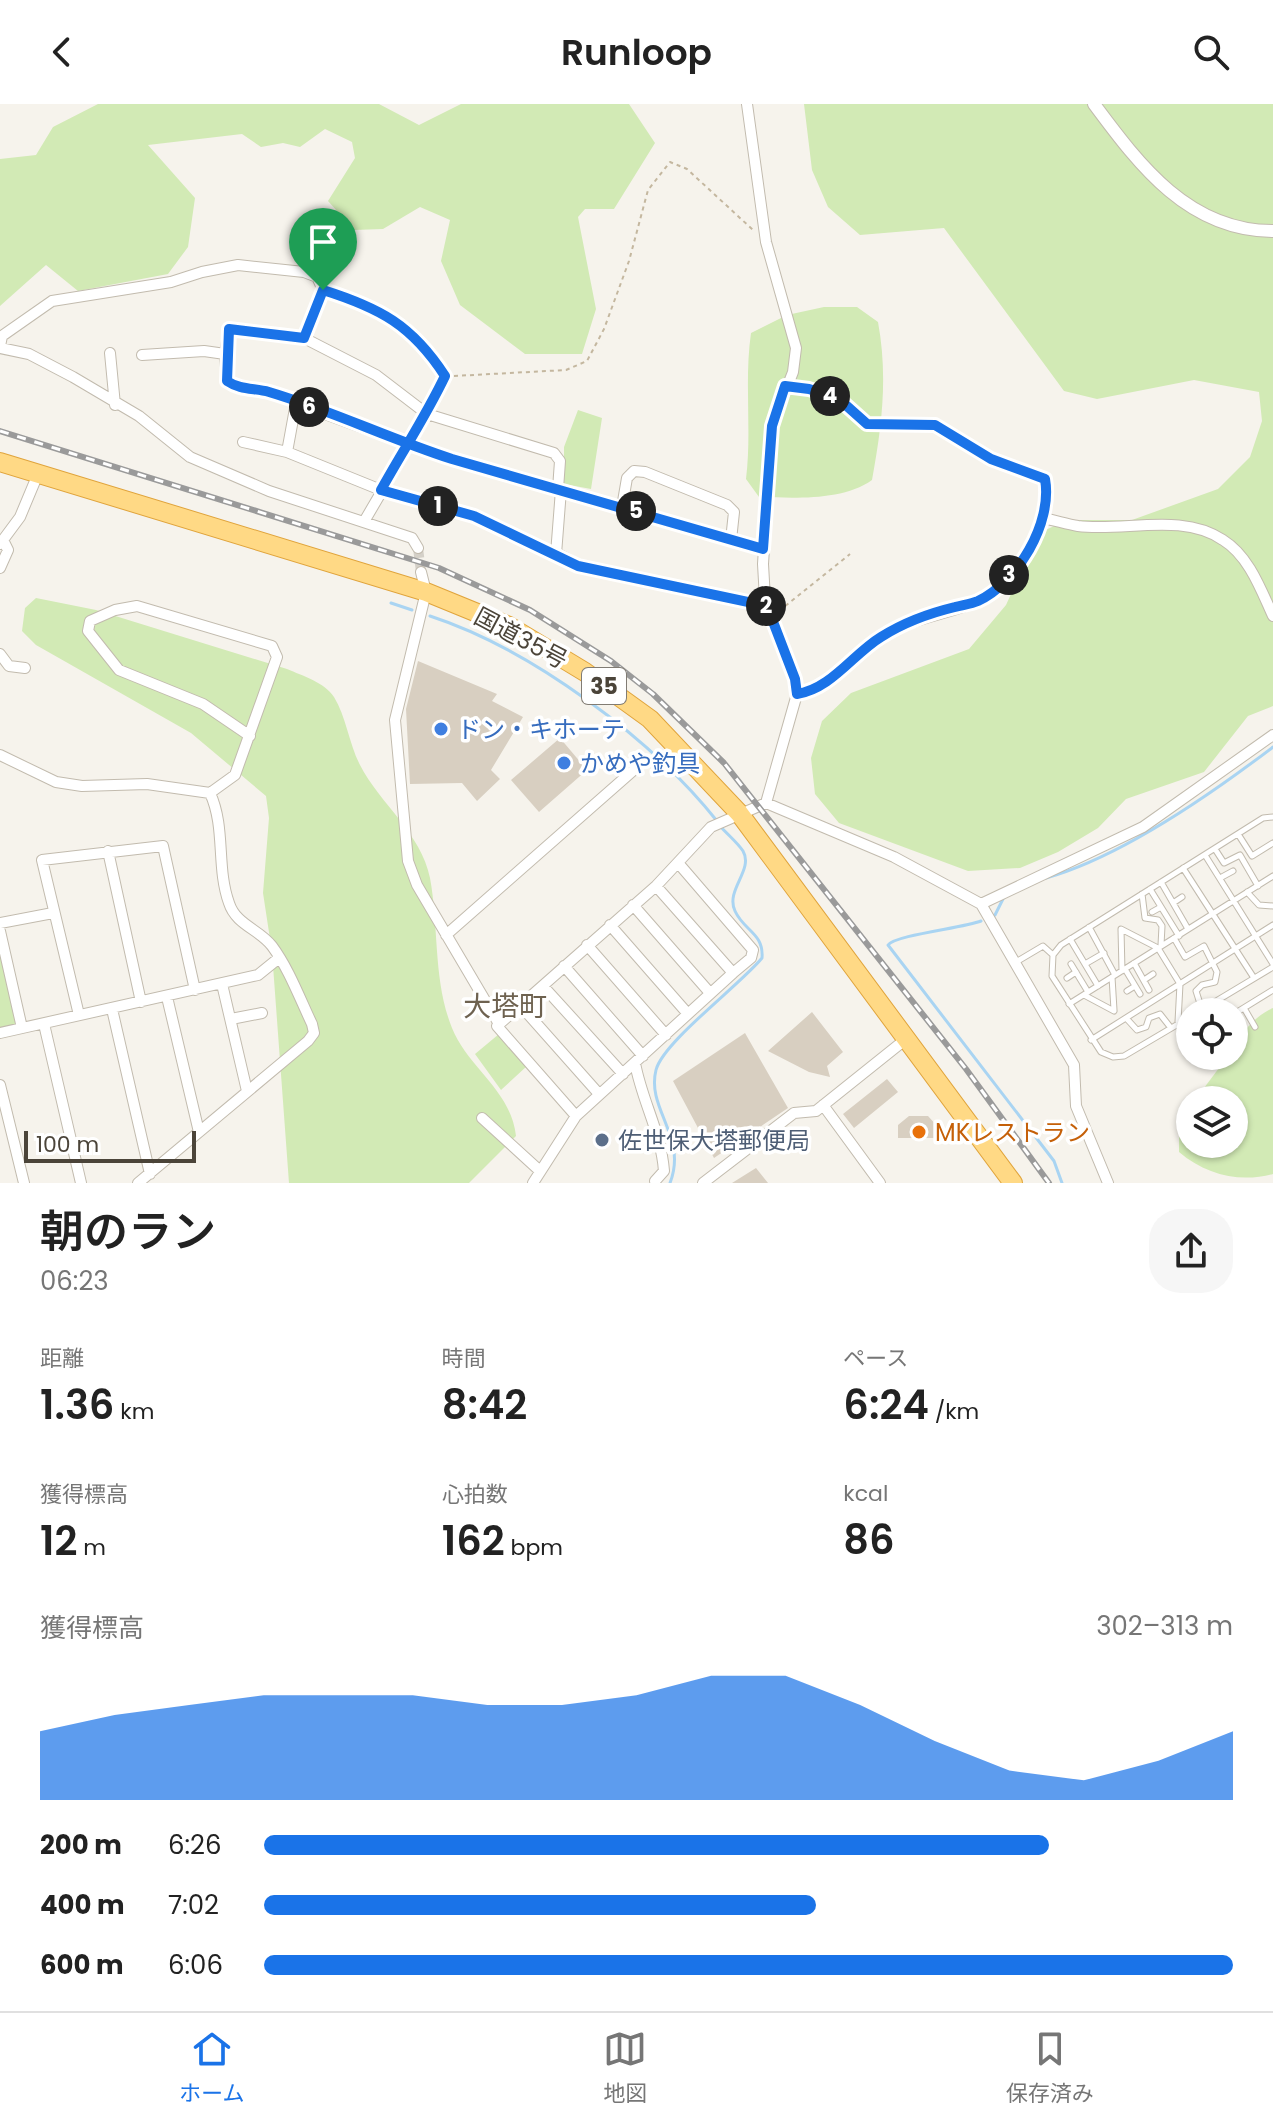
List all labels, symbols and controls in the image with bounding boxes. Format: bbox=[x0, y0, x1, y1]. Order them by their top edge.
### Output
text: Runloop bbox=[561, 27, 712, 78]
icon: back bbox=[40, 30, 84, 74]
icon: search bbox=[1189, 30, 1233, 74]
pin bbox=[289, 208, 357, 290]
icon: arrive bbox=[301, 220, 345, 264]
pin: 4 bbox=[810, 376, 850, 416]
text: 4 bbox=[823, 380, 837, 411]
pin: 6 bbox=[289, 387, 329, 427]
text: 6 bbox=[302, 391, 316, 422]
pin: 1 bbox=[418, 486, 458, 526]
text: 1 bbox=[434, 490, 442, 521]
pin: 5 bbox=[616, 491, 656, 531]
text: 5 bbox=[629, 495, 643, 526]
pin: 3 bbox=[989, 555, 1029, 595]
text: 3 bbox=[1002, 559, 1016, 590]
pin: 2 bbox=[746, 586, 786, 626]
text: 2 bbox=[760, 590, 772, 621]
street label: 国道35号 bbox=[469, 600, 573, 676]
road number: 35 bbox=[582, 668, 626, 704]
place label: ドン・キホーテ bbox=[457, 713, 625, 746]
marker: ドン・キホーテ bbox=[432, 720, 450, 738]
place label: かめや釣具 bbox=[580, 747, 700, 780]
marker: かめや釣具 bbox=[555, 754, 573, 772]
district label: 大塔町 bbox=[463, 987, 547, 1026]
map controls bbox=[1176, 998, 1248, 1158]
button: locate bbox=[1176, 998, 1248, 1070]
button: layers bbox=[1176, 1086, 1248, 1158]
place label: MKレストラン bbox=[935, 1116, 1090, 1149]
marker: MKレストラン bbox=[910, 1123, 928, 1141]
place label: 佐世保大塔郵便局 bbox=[618, 1124, 810, 1157]
scale bar bbox=[24, 1127, 196, 1163]
text: 100 m bbox=[36, 1129, 99, 1160]
marker: 佐世保大塔郵便局 bbox=[593, 1131, 611, 1149]
text: 朝のラン bbox=[40, 1201, 216, 1262]
button: share bbox=[1149, 1209, 1233, 1293]
text: 06:23 bbox=[40, 1263, 109, 1299]
text: 距離 bbox=[40, 1343, 84, 1374]
text: 時間 bbox=[442, 1343, 486, 1374]
text: ペース bbox=[843, 1343, 908, 1374]
text: 1.36 bbox=[40, 1377, 114, 1433]
text: 8:42 bbox=[442, 1377, 527, 1433]
text: 6:24 bbox=[843, 1377, 929, 1433]
text: km bbox=[114, 1396, 154, 1427]
text: /km bbox=[929, 1396, 979, 1427]
text: kcal bbox=[843, 1478, 888, 1509]
text: 獲得標高 bbox=[40, 1479, 128, 1510]
text: 心拍数 bbox=[442, 1479, 508, 1510]
text: 86 bbox=[843, 1512, 895, 1568]
text: 12 bbox=[40, 1513, 77, 1569]
text: 162 bbox=[442, 1513, 505, 1569]
text: m bbox=[77, 1532, 106, 1563]
text: bpm bbox=[505, 1532, 563, 1563]
text: 302–313 m bbox=[1096, 1608, 1233, 1644]
text: 獲得標高 bbox=[40, 1610, 144, 1646]
text: 200 m bbox=[40, 1827, 122, 1863]
text: 6:26 bbox=[168, 1827, 222, 1863]
text: 400 m bbox=[40, 1887, 125, 1923]
text: 7:02 bbox=[168, 1887, 219, 1923]
text: 600 m bbox=[40, 1947, 124, 1983]
text: 6:06 bbox=[168, 1947, 223, 1983]
tab: ホーム bbox=[179, 2027, 245, 2110]
tab: 地図 bbox=[603, 2027, 647, 2110]
tab: 保存済み bbox=[1006, 2027, 1094, 2110]

